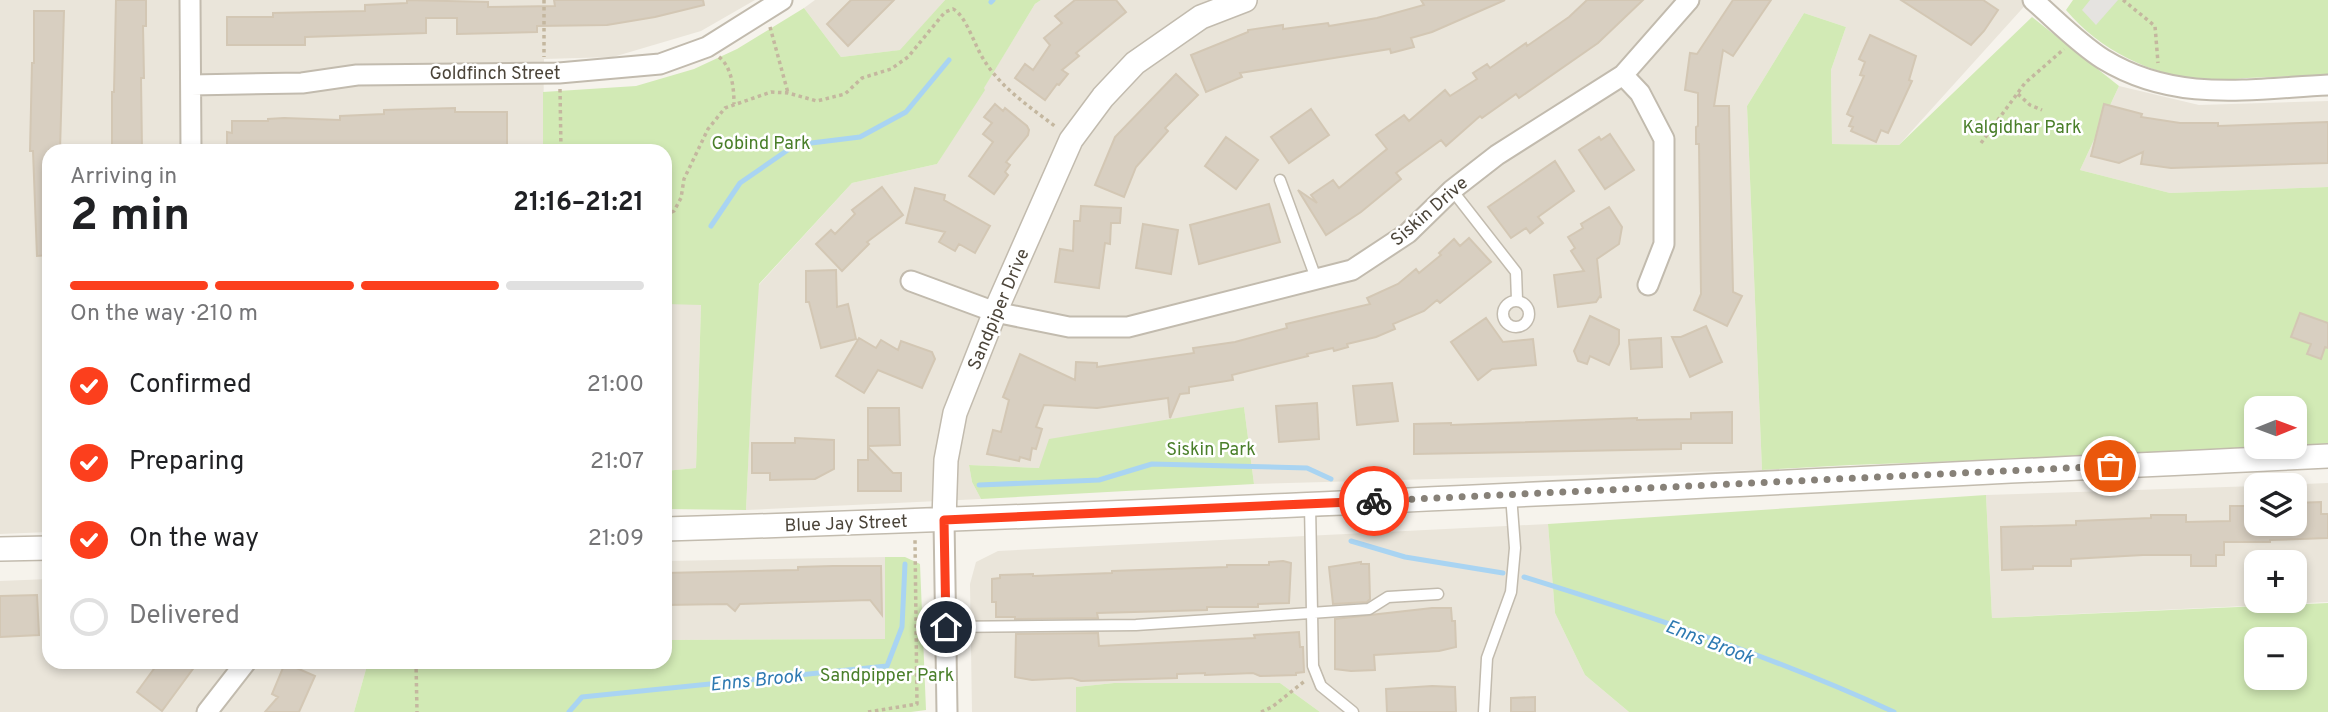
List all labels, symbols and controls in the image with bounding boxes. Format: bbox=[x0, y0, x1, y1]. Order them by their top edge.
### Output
street label: Goldfinch Street bbox=[429, 63, 561, 86]
park label: Kalgidhar Park bbox=[1963, 117, 2081, 140]
park label: Gobind Park bbox=[711, 133, 811, 156]
text: Arriving in bbox=[70, 163, 177, 192]
street label: Siskin Drive bbox=[1387, 172, 1473, 252]
text: 21:16–21:21 bbox=[513, 187, 644, 220]
text: 2 min bbox=[70, 188, 190, 247]
street label: Sandpiper Drive bbox=[963, 245, 1035, 374]
text: On the way · 210 m bbox=[70, 300, 258, 329]
icon: check bbox=[70, 367, 108, 405]
text: Confirmed bbox=[129, 369, 252, 402]
text: 21:00 bbox=[587, 371, 644, 400]
north arrow bbox=[2244, 396, 2306, 458]
map controls bbox=[2244, 396, 2307, 690]
pin bbox=[2080, 436, 2140, 496]
park label: Siskin Park bbox=[1166, 439, 1256, 462]
icon: check bbox=[70, 444, 108, 482]
text: Preparing bbox=[129, 446, 244, 479]
icon: bag bbox=[2091, 447, 2129, 485]
text: 21:07 bbox=[590, 448, 644, 477]
courier bbox=[1339, 466, 1409, 536]
button: layers bbox=[2244, 473, 2307, 536]
icon: bike bbox=[1355, 482, 1393, 520]
street label: Blue Jay Street bbox=[784, 511, 908, 538]
icon: check bbox=[70, 521, 108, 559]
text: On the way bbox=[129, 523, 259, 556]
text: 21:09 bbox=[588, 525, 644, 554]
button: + bbox=[2244, 550, 2307, 613]
pin bbox=[916, 597, 976, 657]
text: Delivered bbox=[129, 600, 240, 633]
icon: home bbox=[927, 608, 965, 646]
water label: Enns Brook bbox=[1662, 615, 1757, 671]
button: − bbox=[2244, 627, 2307, 690]
water label: Enns Brook bbox=[709, 664, 804, 698]
park label: Sandpipper Park bbox=[820, 665, 954, 688]

